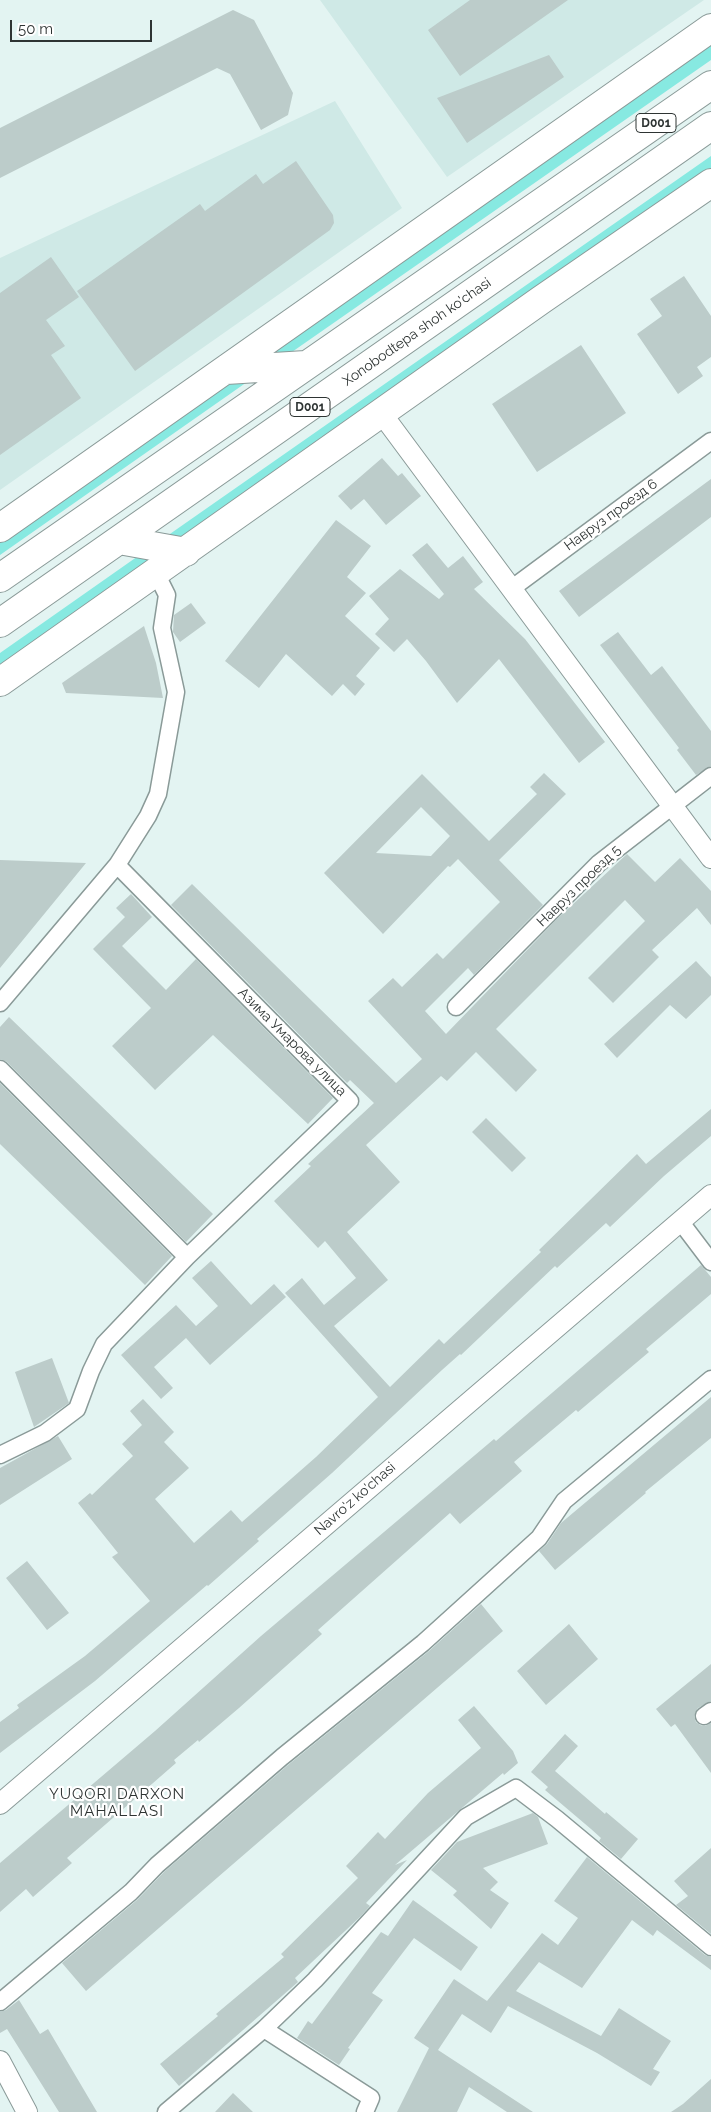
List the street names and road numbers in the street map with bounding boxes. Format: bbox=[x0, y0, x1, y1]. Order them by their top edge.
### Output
road number: D001 bbox=[636, 114, 676, 132]
street label: Xonobodtepa shoh ko'chasi bbox=[340, 274, 494, 390]
road number: D001 bbox=[290, 398, 330, 417]
street label: Навруз проезд 6 bbox=[561, 476, 661, 554]
street label: Навруз проезд 5 bbox=[534, 842, 624, 930]
street label: Азима Умарова улица bbox=[234, 984, 350, 1100]
street label: Navro'z ko'chasi bbox=[311, 1459, 399, 1539]

